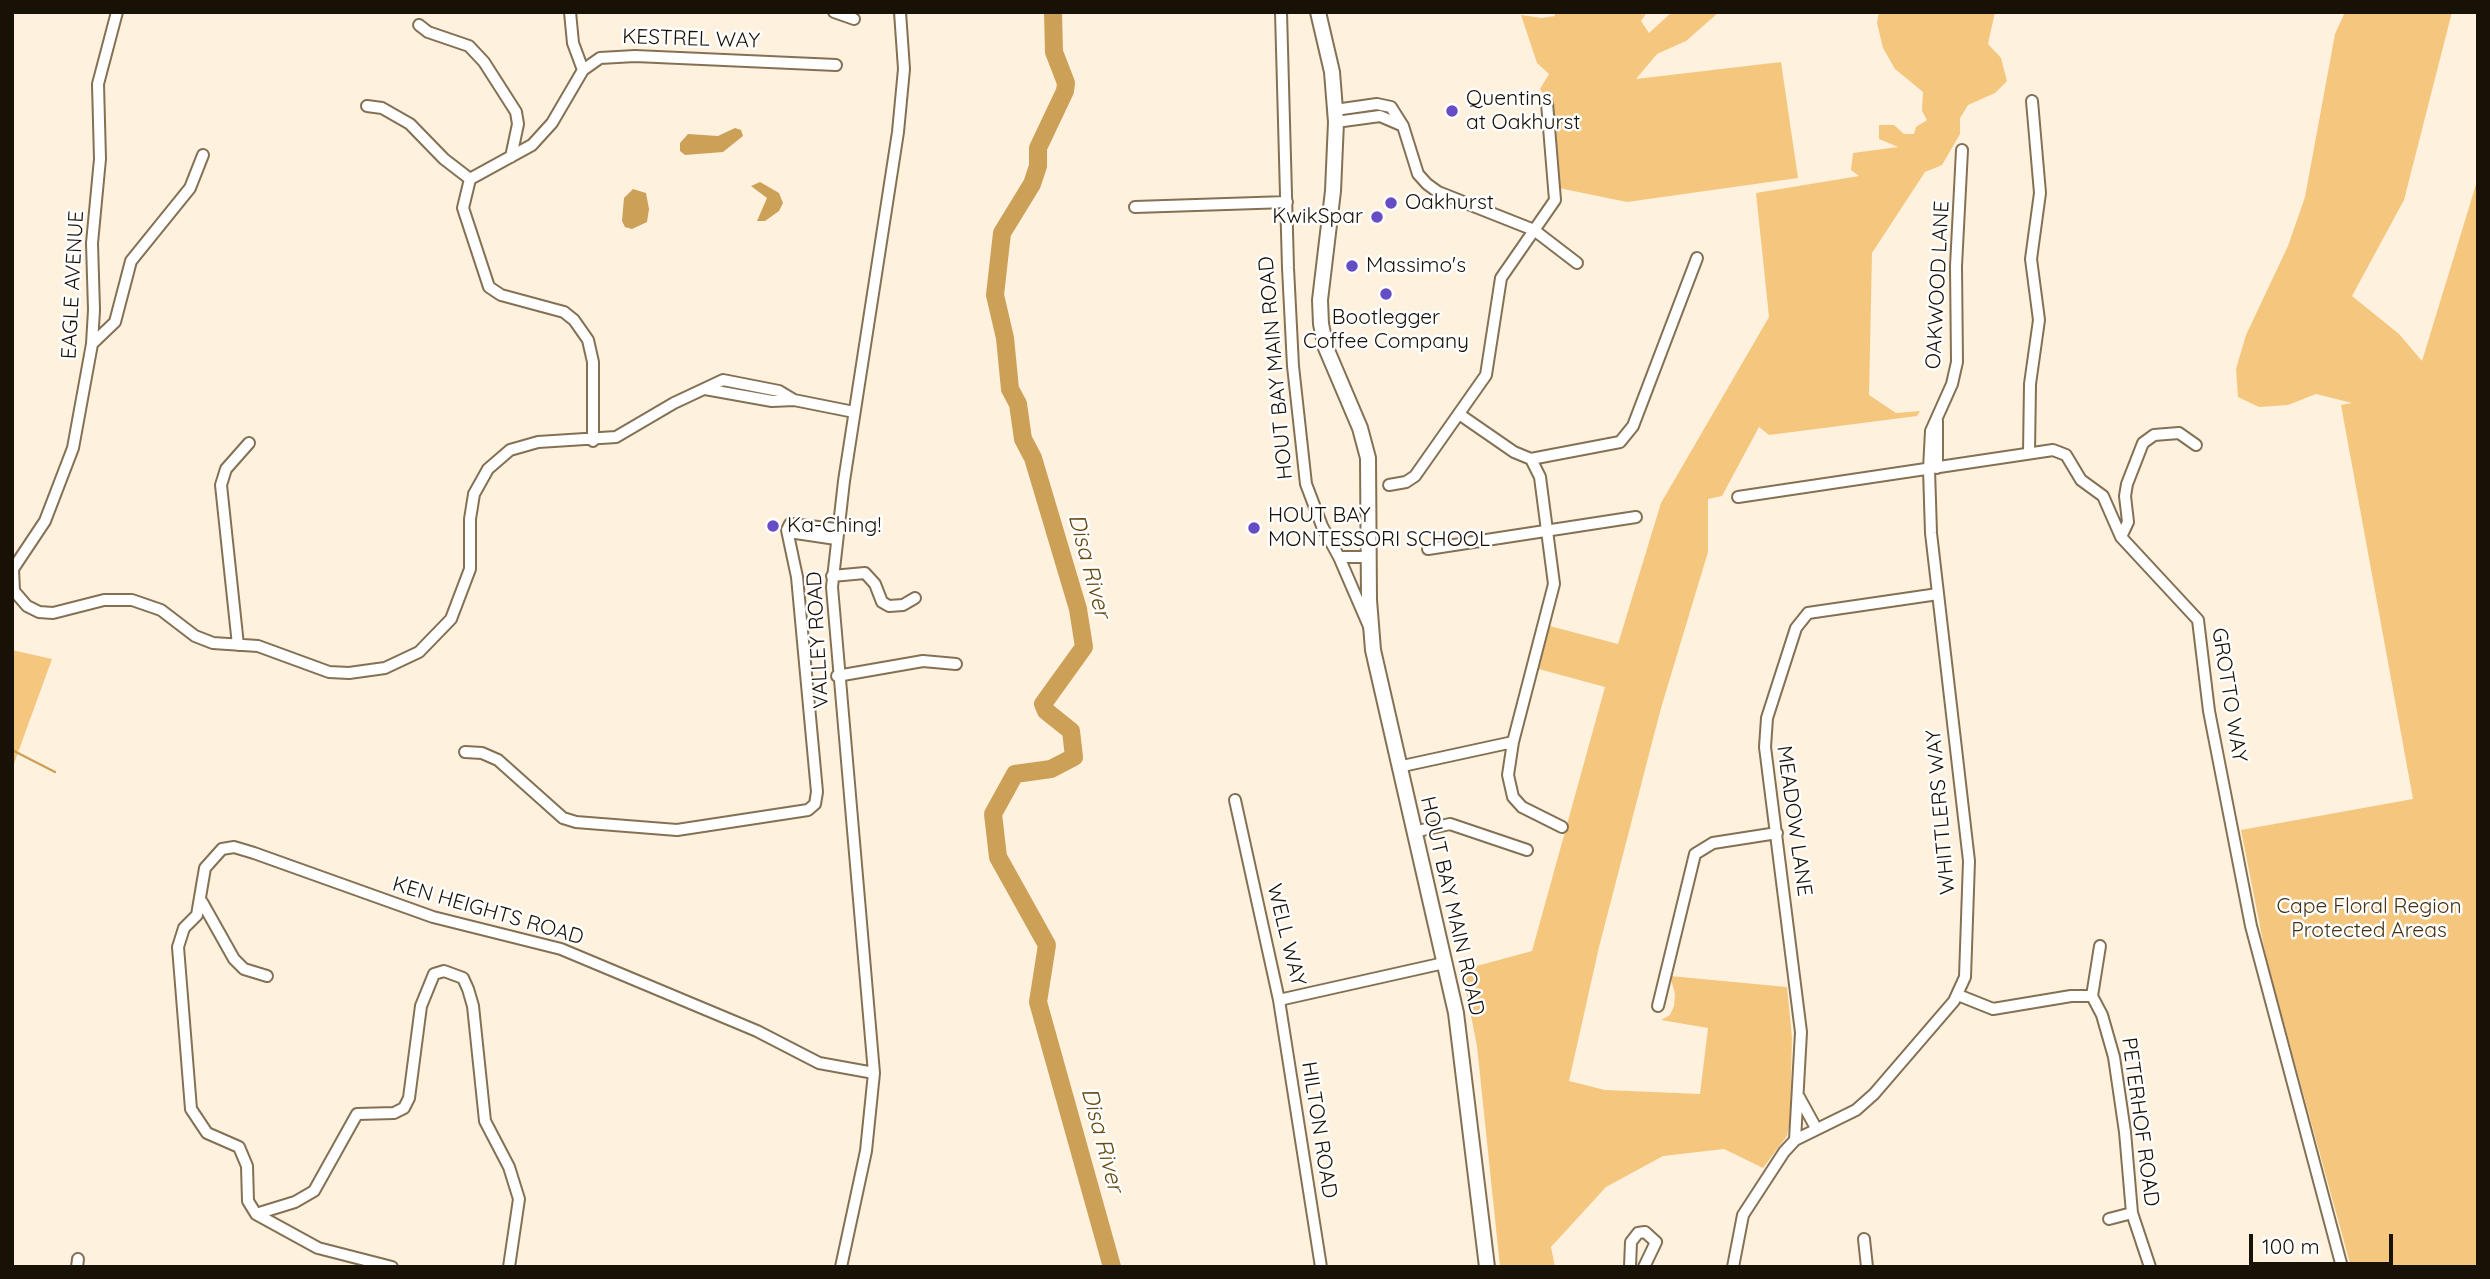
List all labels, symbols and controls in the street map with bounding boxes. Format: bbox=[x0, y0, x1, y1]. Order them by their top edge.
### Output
street label: KESTREL WAY bbox=[622, 24, 760, 54]
place label: Quentins at Oakhurst bbox=[1466, 86, 1580, 136]
marker: Quentins at Oakhurst bbox=[1444, 103, 1460, 119]
place label: Oakhurst bbox=[1405, 190, 1494, 216]
marker: Oakhurst bbox=[1383, 195, 1399, 211]
street label: OAKWOOD LANE bbox=[1921, 200, 1955, 370]
place label: KwikSpar bbox=[1272, 204, 1363, 230]
marker: KwikSpar bbox=[1369, 209, 1385, 225]
street label: EAGLE AVENUE bbox=[57, 210, 89, 360]
place label: Massimo's bbox=[1366, 253, 1466, 279]
street label: HOUT BAY MAIN ROAD bbox=[1254, 255, 1298, 481]
marker: Massimo's bbox=[1344, 258, 1360, 274]
marker: Bootlegger Coffee Company bbox=[1378, 286, 1394, 302]
place label: Bootlegger Coffee Company bbox=[1303, 305, 1469, 355]
place label: HOUT BAY MONTESSORI SCHOOL bbox=[1268, 503, 1490, 553]
water label: Disa River bbox=[1062, 511, 1116, 621]
place label: Ka-Ching! bbox=[787, 513, 881, 539]
marker: Ka-Ching! bbox=[765, 518, 781, 534]
marker: HOUT BAY MONTESSORI SCHOOL bbox=[1246, 520, 1262, 536]
street label: VALLEY ROAD bbox=[802, 571, 834, 709]
street label: GROTTO WAY bbox=[2206, 626, 2252, 764]
street label: WHITTLERS WAY bbox=[1921, 728, 1961, 896]
street label: MEADOW LANE bbox=[1771, 744, 1817, 898]
street label: HOUT BAY MAIN ROAD bbox=[1415, 794, 1489, 1018]
street label: KEN HEIGHTS ROAD bbox=[389, 872, 587, 950]
street label: WELL WAY bbox=[1261, 881, 1311, 989]
park label: Cape Floral Region Protected Areas bbox=[2276, 894, 2462, 944]
street label: PETERHOF ROAD bbox=[2116, 1036, 2164, 1208]
street label: HILTON ROAD bbox=[1296, 1060, 1342, 1200]
water label: Disa River bbox=[1075, 1085, 1129, 1195]
scale bar bbox=[2252, 1220, 2396, 1264]
text: 100 m bbox=[2262, 1233, 2320, 1259]

